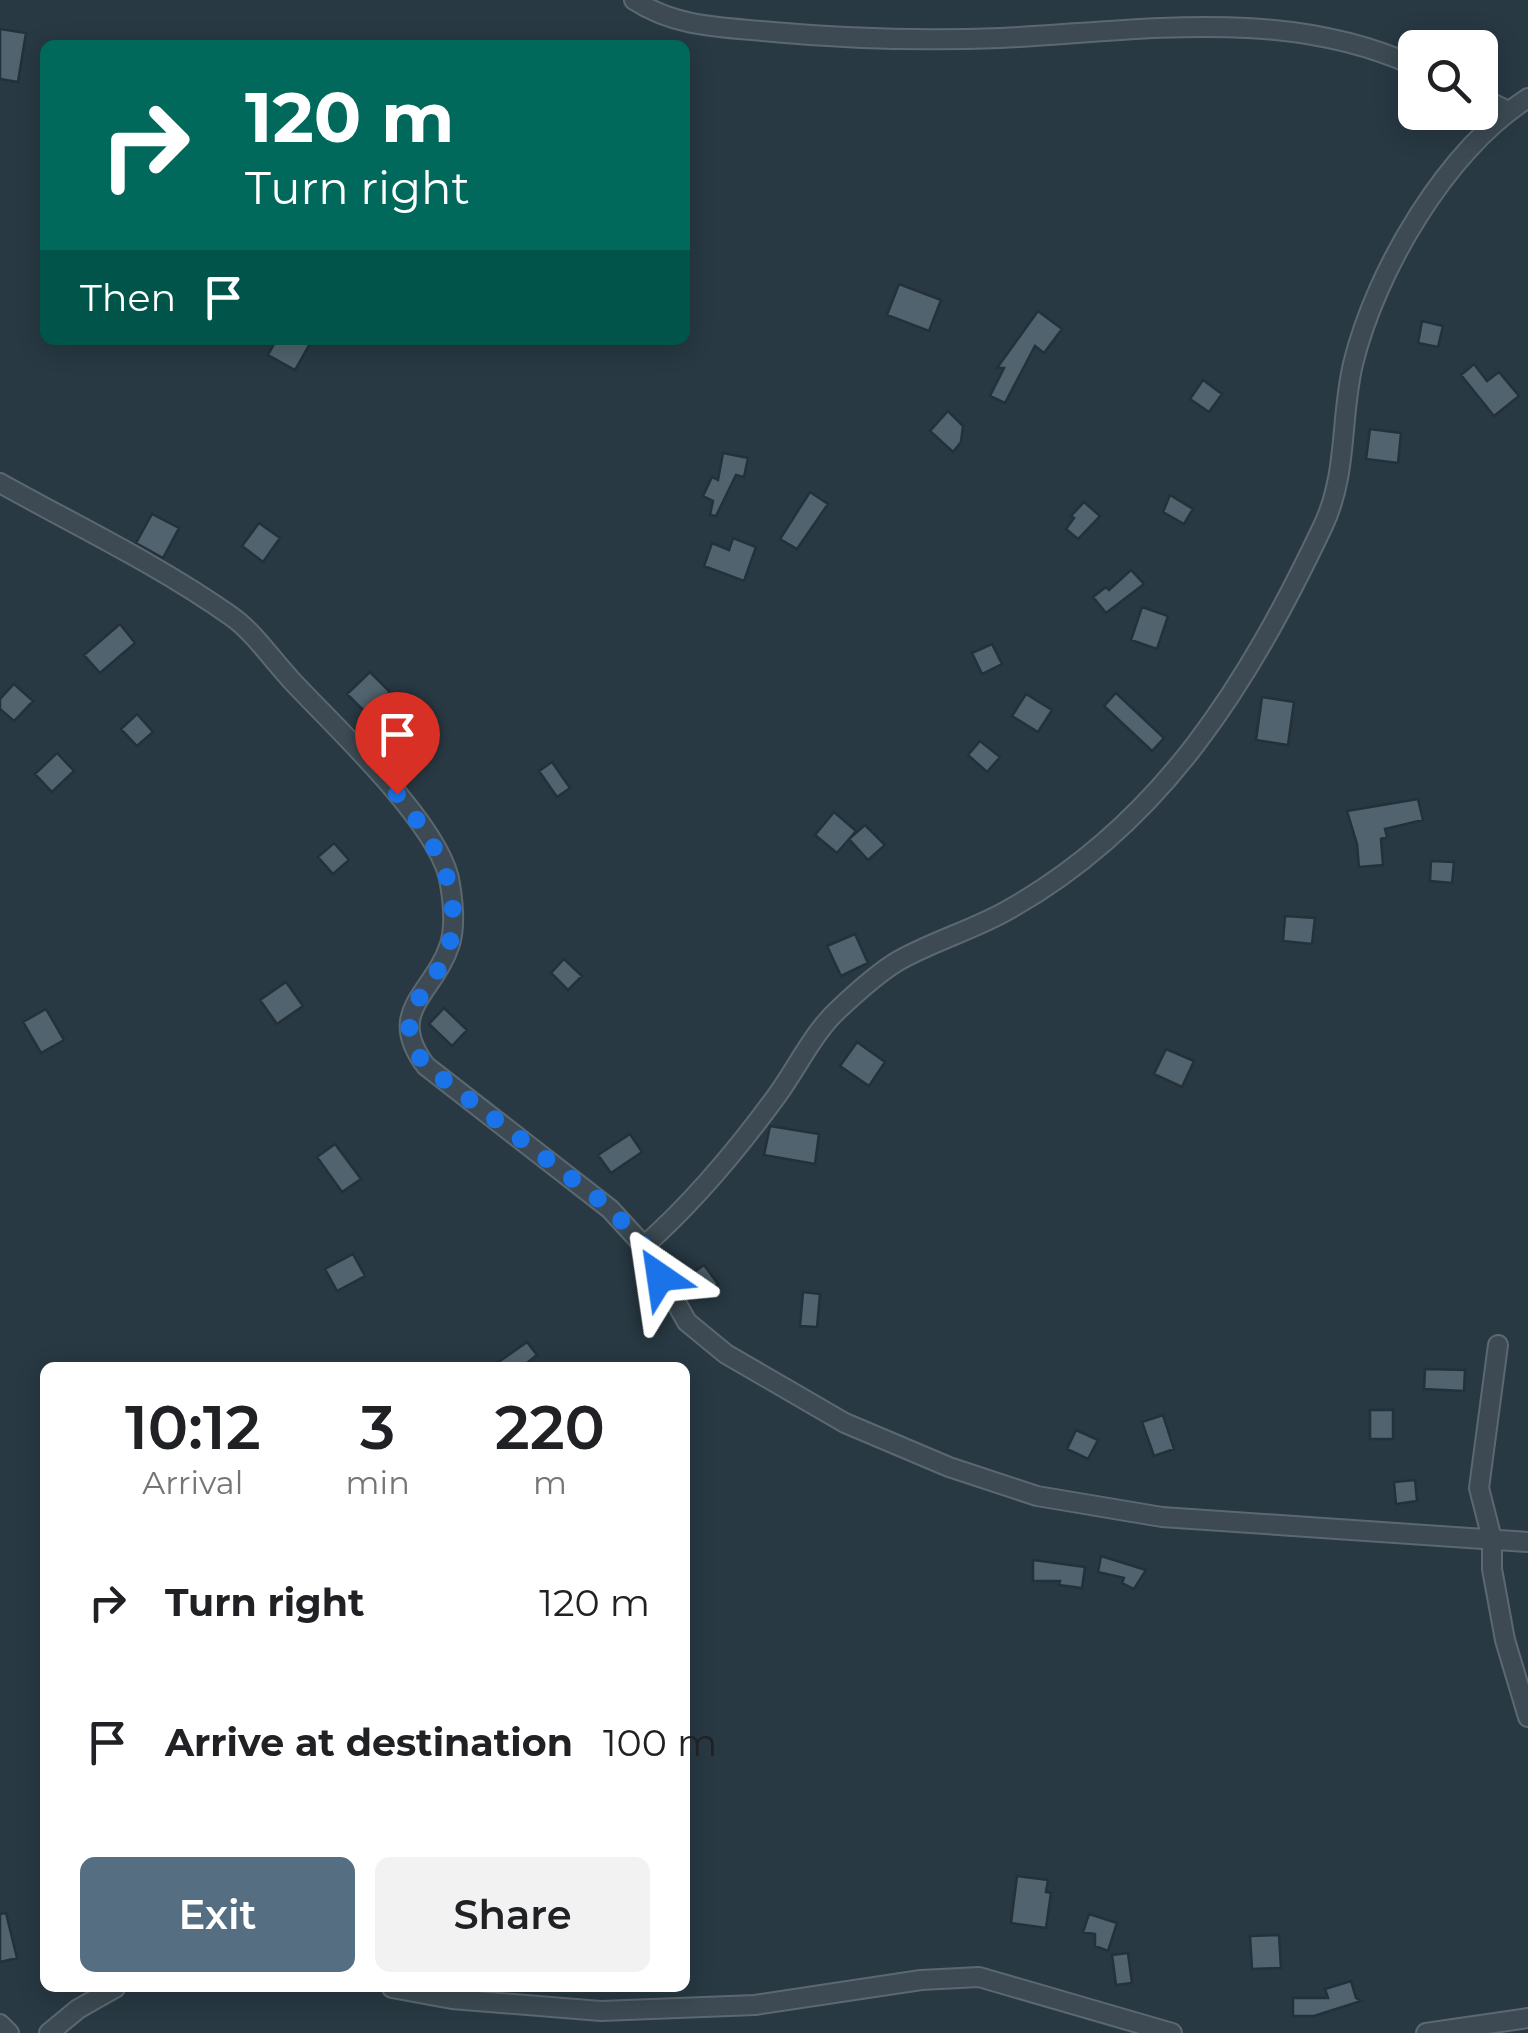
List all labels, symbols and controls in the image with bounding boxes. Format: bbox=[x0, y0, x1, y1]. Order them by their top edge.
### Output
map controls bbox=[1398, 30, 1498, 130]
button: search bbox=[1398, 30, 1498, 130]
text: 120 m bbox=[245, 74, 455, 160]
icon: right bbox=[80, 80, 210, 210]
text: Turn right bbox=[245, 160, 470, 215]
icon: arrive bbox=[196, 270, 251, 325]
text: Then bbox=[80, 274, 176, 321]
pin bbox=[355, 692, 440, 795]
icon: arrive bbox=[370, 707, 425, 762]
position arrow bbox=[608, 1225, 712, 1329]
text: 10:12 bbox=[125, 1391, 261, 1464]
text: 3 bbox=[360, 1391, 395, 1464]
text: 220 bbox=[495, 1391, 605, 1464]
text: Arrival bbox=[142, 1463, 243, 1502]
text: min bbox=[346, 1463, 410, 1502]
text: m bbox=[533, 1463, 567, 1502]
icon: right bbox=[80, 1575, 135, 1630]
text: Turn right bbox=[165, 1579, 364, 1626]
text: 120 m bbox=[539, 1579, 650, 1626]
icon: arrive bbox=[80, 1715, 135, 1770]
text: Arrive at destination bbox=[165, 1719, 573, 1766]
text: 100 m bbox=[603, 1719, 717, 1766]
button: Exit bbox=[80, 1857, 355, 1972]
button: Share bbox=[375, 1857, 650, 1972]

